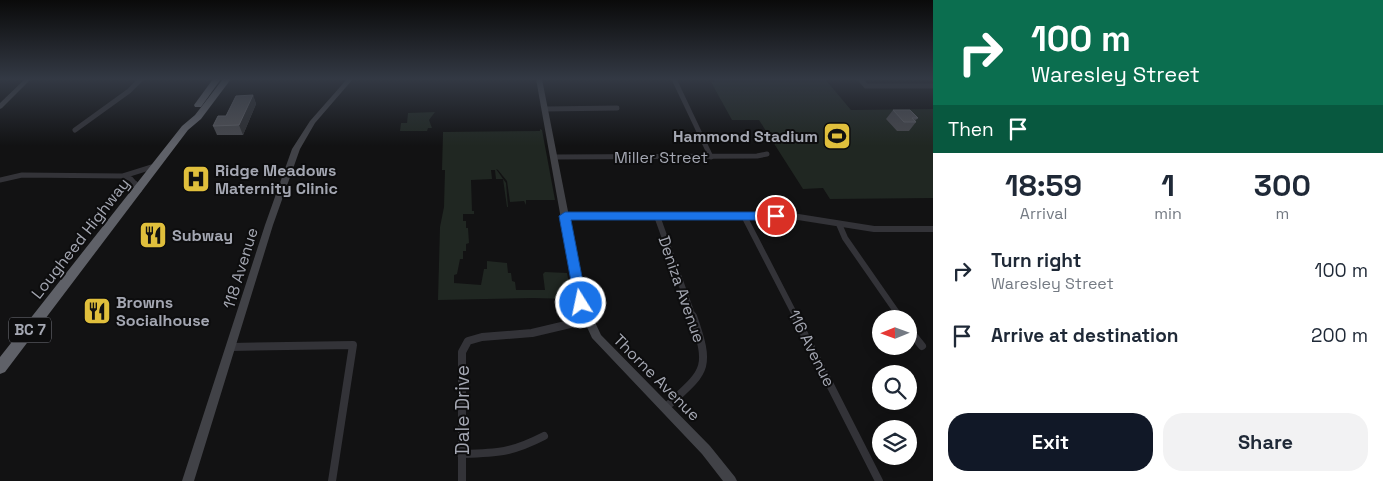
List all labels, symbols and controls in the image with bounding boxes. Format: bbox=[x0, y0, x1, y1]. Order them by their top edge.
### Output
text: 100 m bbox=[1031, 17, 1131, 61]
icon: right bbox=[948, 20, 1013, 85]
text: Waresley Street bbox=[1031, 60, 1200, 88]
icon: arrive bbox=[1004, 115, 1032, 143]
text: Then bbox=[948, 117, 994, 142]
sports icon: Hammond Stadium bbox=[822, 121, 852, 151]
place label: Hammond Stadium bbox=[673, 126, 818, 147]
street label: Miller Street bbox=[614, 147, 708, 168]
place label: Ridge Meadows Maternity Clinic bbox=[215, 160, 338, 199]
hospital icon: Ridge Meadows Maternity Clinic bbox=[181, 164, 211, 194]
text: 18:59 bbox=[1005, 166, 1082, 205]
text: 1 bbox=[1161, 166, 1175, 205]
text: 300 bbox=[1254, 166, 1311, 205]
street label: Lougheed Highway bbox=[27, 174, 134, 303]
pin bbox=[755, 195, 797, 237]
icon: arrive bbox=[762, 202, 790, 230]
text: Arrival bbox=[1020, 203, 1067, 224]
text: min bbox=[1154, 203, 1182, 224]
text: m bbox=[1275, 203, 1289, 224]
restaurant icon: Subway bbox=[138, 220, 168, 250]
place label: Subway bbox=[172, 225, 233, 246]
street label: 118 Avenue bbox=[218, 225, 263, 311]
street label: Deniza Avenue bbox=[653, 233, 710, 345]
text: Turn right bbox=[991, 248, 1081, 273]
icon: right bbox=[948, 257, 976, 285]
text: 100 m bbox=[1314, 258, 1368, 283]
text: Waresley Street bbox=[991, 273, 1114, 294]
position arrow bbox=[554, 276, 606, 328]
place label: Browns Socialhouse bbox=[116, 292, 210, 331]
restaurant icon: Browns Socialhouse bbox=[82, 296, 112, 326]
street label: 116 Avenue bbox=[783, 306, 840, 390]
north arrow bbox=[872, 310, 918, 355]
map controls bbox=[872, 310, 917, 465]
road number: BC 7 bbox=[9, 318, 51, 342]
icon: arrive bbox=[948, 322, 976, 350]
text: Arrive at destination bbox=[991, 323, 1179, 348]
text: 200 m bbox=[1311, 323, 1368, 348]
street label: Thorne Avenue bbox=[609, 329, 705, 425]
street label: Dale Drive bbox=[450, 365, 475, 455]
button: search bbox=[872, 365, 917, 410]
button: Exit bbox=[948, 413, 1153, 471]
button: Share bbox=[1163, 413, 1368, 471]
button: layers bbox=[872, 420, 917, 465]

